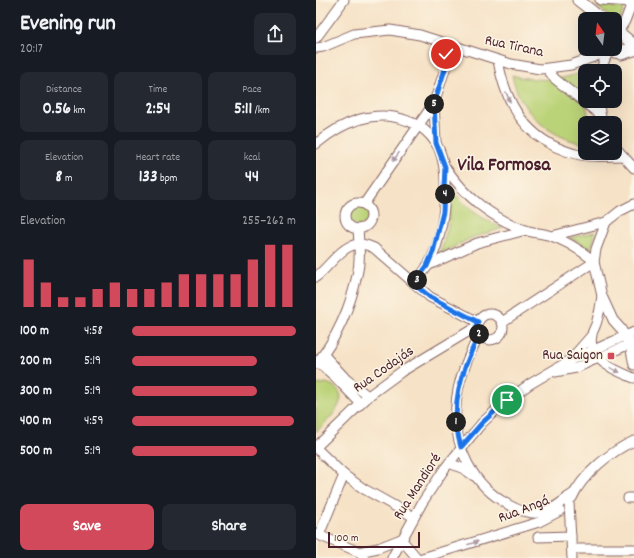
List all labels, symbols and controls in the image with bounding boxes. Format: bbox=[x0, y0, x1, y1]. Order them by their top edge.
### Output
text: Evening run bbox=[20, 9, 116, 40]
north arrow bbox=[578, 12, 622, 56]
map controls bbox=[578, 12, 622, 160]
button: share bbox=[254, 13, 296, 55]
street label: Rua Tirana bbox=[483, 30, 546, 64]
pin bbox=[429, 37, 463, 71]
text: 20:17 bbox=[20, 40, 43, 59]
icon: check bbox=[435, 43, 457, 65]
button: locate bbox=[578, 64, 622, 108]
text: Distance bbox=[46, 82, 82, 98]
text: Time bbox=[149, 82, 167, 98]
text: Pace bbox=[242, 82, 262, 98]
one-way arrow bbox=[506, 92, 512, 104]
pin: 5 bbox=[424, 94, 444, 114]
text: 5 bbox=[431, 96, 437, 112]
text: 0.56 bbox=[43, 98, 71, 122]
text: 2:54 bbox=[145, 98, 171, 122]
text: 5:11 bbox=[234, 98, 252, 122]
text: km bbox=[71, 103, 85, 119]
text: /km bbox=[252, 103, 270, 119]
button: layers bbox=[578, 116, 622, 160]
text: Elevation bbox=[45, 150, 83, 166]
text: Heart rate bbox=[136, 150, 180, 166]
text: kcal bbox=[244, 150, 260, 166]
one-way arrow bbox=[392, 152, 400, 162]
district label: Vila Formosa bbox=[458, 153, 551, 180]
text: 8 bbox=[56, 166, 62, 190]
text: 133 bbox=[139, 166, 157, 190]
text: 44 bbox=[245, 166, 259, 190]
text: m bbox=[62, 171, 72, 187]
text: bpm bbox=[157, 171, 177, 187]
pin: 4 bbox=[435, 184, 455, 204]
text: 4 bbox=[443, 186, 447, 202]
text: Elevation bbox=[20, 212, 65, 231]
text: 255–262 m bbox=[242, 212, 296, 231]
pin: 3 bbox=[407, 270, 427, 290]
text: 3 bbox=[415, 272, 419, 288]
text: 100 m bbox=[20, 322, 49, 341]
text: 4:58 bbox=[84, 322, 103, 341]
pin: 2 bbox=[469, 324, 489, 344]
text: 2 bbox=[477, 326, 481, 342]
street label: Rua Codajás bbox=[349, 341, 419, 399]
place label: Rua Saigon bbox=[542, 345, 603, 367]
marker: Rua Saigon bbox=[606, 351, 616, 361]
text: 200 m bbox=[20, 352, 52, 371]
text: 5:19 bbox=[84, 352, 101, 371]
one-way arrow bbox=[610, 367, 621, 373]
text: 300 m bbox=[20, 382, 52, 401]
text: 5:19 bbox=[84, 382, 101, 401]
pin bbox=[490, 383, 524, 417]
icon: arrive bbox=[496, 389, 518, 411]
text: 400 m bbox=[20, 412, 51, 431]
text: 4:59 bbox=[84, 412, 104, 431]
pin: 1 bbox=[446, 412, 466, 432]
text: 1 bbox=[455, 414, 457, 430]
text: 500 m bbox=[20, 442, 52, 461]
text: 5:19 bbox=[84, 442, 101, 461]
street label: Rua Mandioré bbox=[388, 449, 448, 525]
street label: Rua Angá bbox=[495, 490, 553, 530]
button: Save bbox=[20, 504, 154, 550]
button: Share bbox=[162, 504, 296, 550]
scale bar bbox=[328, 530, 420, 549]
text: 100 m bbox=[334, 531, 358, 547]
one-way arrow bbox=[467, 540, 479, 546]

